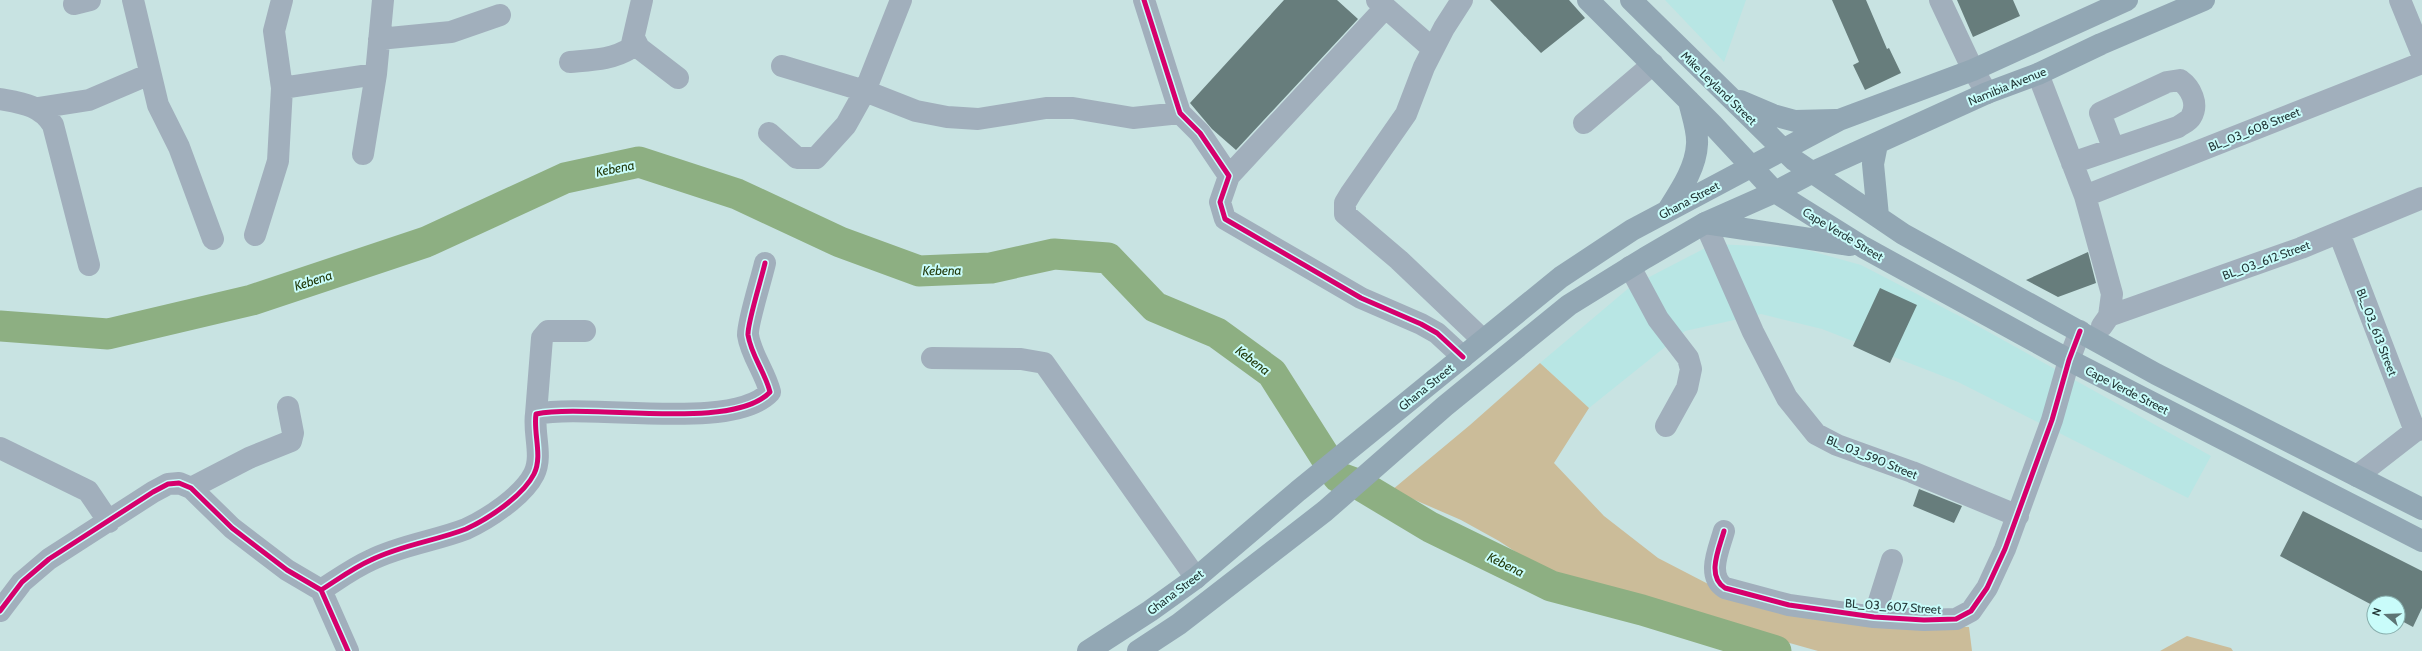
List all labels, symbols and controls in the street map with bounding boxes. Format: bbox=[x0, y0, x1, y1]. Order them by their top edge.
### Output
street label: Mike Leyland Street bbox=[1678, 48, 1760, 128]
street label: Namibia Avenue bbox=[1966, 64, 2048, 108]
street label: BL_03_608 Street bbox=[2206, 104, 2302, 154]
water label: Kebena bbox=[594, 156, 636, 180]
street label: Ghana Street bbox=[1656, 178, 1722, 222]
street label: Cape Verde Street bbox=[1800, 204, 1886, 264]
street label: BL_03_612 Street bbox=[2220, 237, 2312, 283]
water label: Kebena bbox=[922, 262, 962, 278]
water label: Kebena bbox=[292, 266, 334, 294]
street label: BL_03_613 Street bbox=[2353, 286, 2401, 378]
water label: Kebena bbox=[1233, 342, 1273, 378]
street label: Ghana Street bbox=[1396, 360, 1456, 414]
street label: Cape Verde Street bbox=[2083, 363, 2171, 417]
street label: BL_03_590 Street bbox=[1824, 432, 1920, 482]
water label: Kebena bbox=[1485, 548, 1527, 580]
street label: Ghana Street bbox=[1144, 566, 1206, 618]
street label: BL_03_607 Street bbox=[1844, 595, 1942, 617]
north arrow bbox=[2366, 595, 2406, 635]
text: N bbox=[2369, 606, 2384, 618]

